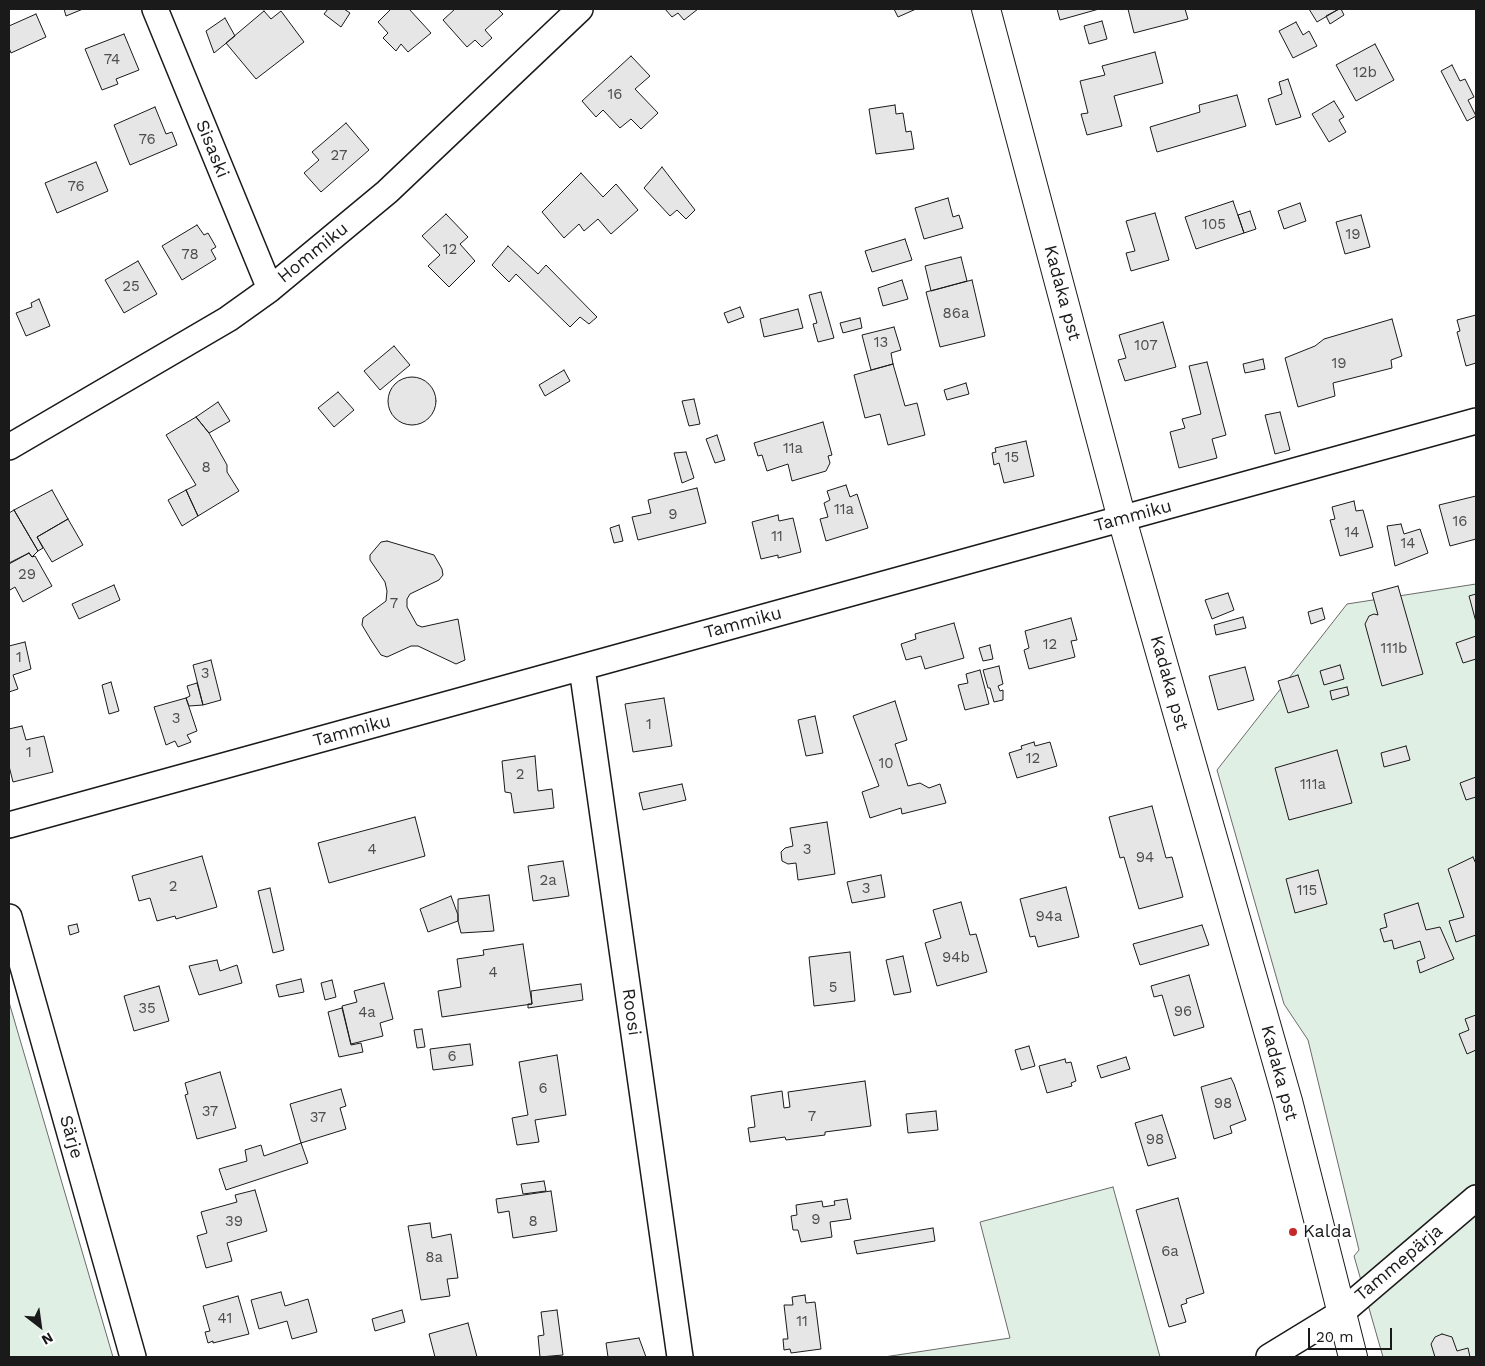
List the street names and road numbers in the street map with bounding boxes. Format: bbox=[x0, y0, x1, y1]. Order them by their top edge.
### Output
street label: Sisaski bbox=[191, 117, 233, 181]
street label: Hommiku bbox=[273, 218, 353, 288]
street label: Kadaka pst bbox=[1039, 243, 1085, 343]
street label: Tammiku bbox=[1092, 495, 1174, 537]
street label: Tammiku bbox=[702, 602, 784, 644]
street label: Kadaka pst bbox=[1145, 633, 1193, 733]
street label: Tammiku bbox=[311, 710, 393, 752]
street label: Roosi bbox=[617, 987, 645, 1037]
street label: Kadaka pst bbox=[1256, 1023, 1302, 1123]
street label: Särje bbox=[55, 1113, 87, 1161]
street label: Tammepärja bbox=[1351, 1220, 1447, 1306]

